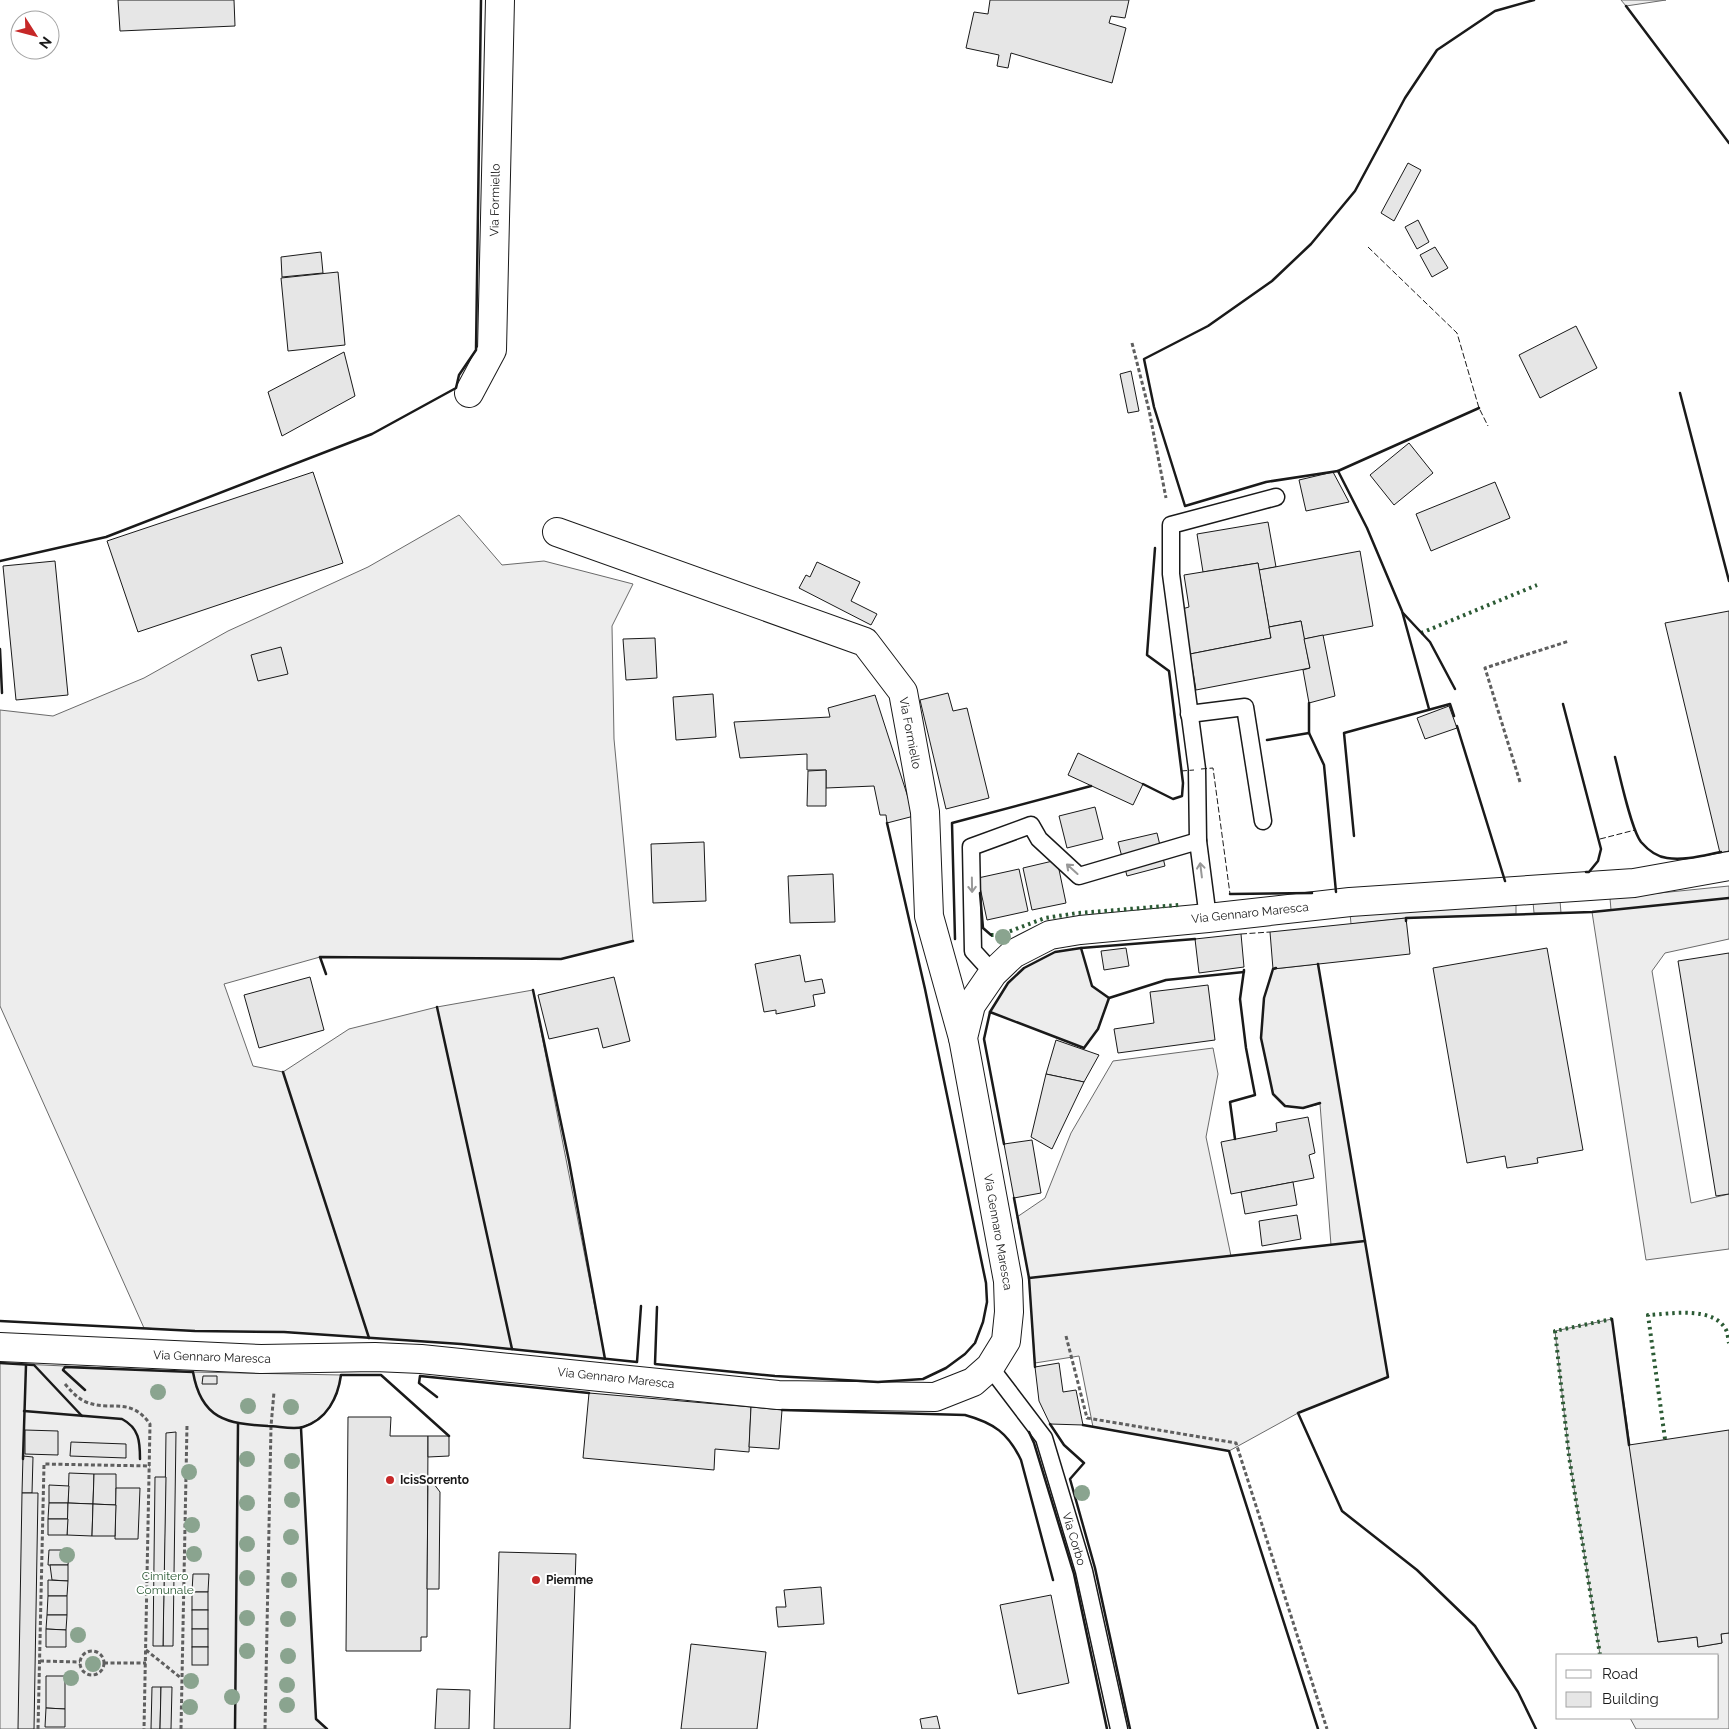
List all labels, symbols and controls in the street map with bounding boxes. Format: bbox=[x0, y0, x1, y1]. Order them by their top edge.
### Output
north arrow bbox=[10, 10, 60, 60]
text: N bbox=[36, 34, 55, 52]
street label: Via Formiello bbox=[487, 164, 503, 236]
street label: Via Formiello bbox=[896, 696, 924, 770]
one-way arrow bbox=[1196, 862, 1206, 878]
one-way arrow bbox=[1065, 863, 1078, 875]
one-way arrow bbox=[967, 877, 976, 893]
street label: Via Gennaro Maresca bbox=[1191, 900, 1309, 926]
street label: Via Gennaro Maresca bbox=[981, 1173, 1015, 1291]
street label: Via Gennaro Maresca bbox=[153, 1348, 271, 1366]
street label: Via Gennaro Maresca bbox=[557, 1365, 675, 1391]
place label: IcisSorrento bbox=[400, 1473, 469, 1487]
marker: IcisSorrento bbox=[384, 1474, 396, 1486]
street label: Via Corbo bbox=[1059, 1511, 1089, 1567]
park label: Cimitero Comunale bbox=[136, 1569, 194, 1597]
place label: Piemme bbox=[546, 1573, 593, 1587]
marker: Piemme bbox=[530, 1574, 542, 1586]
legend bbox=[1556, 1654, 1719, 1719]
text: Road bbox=[1602, 1665, 1638, 1683]
text: Building bbox=[1602, 1690, 1659, 1708]

